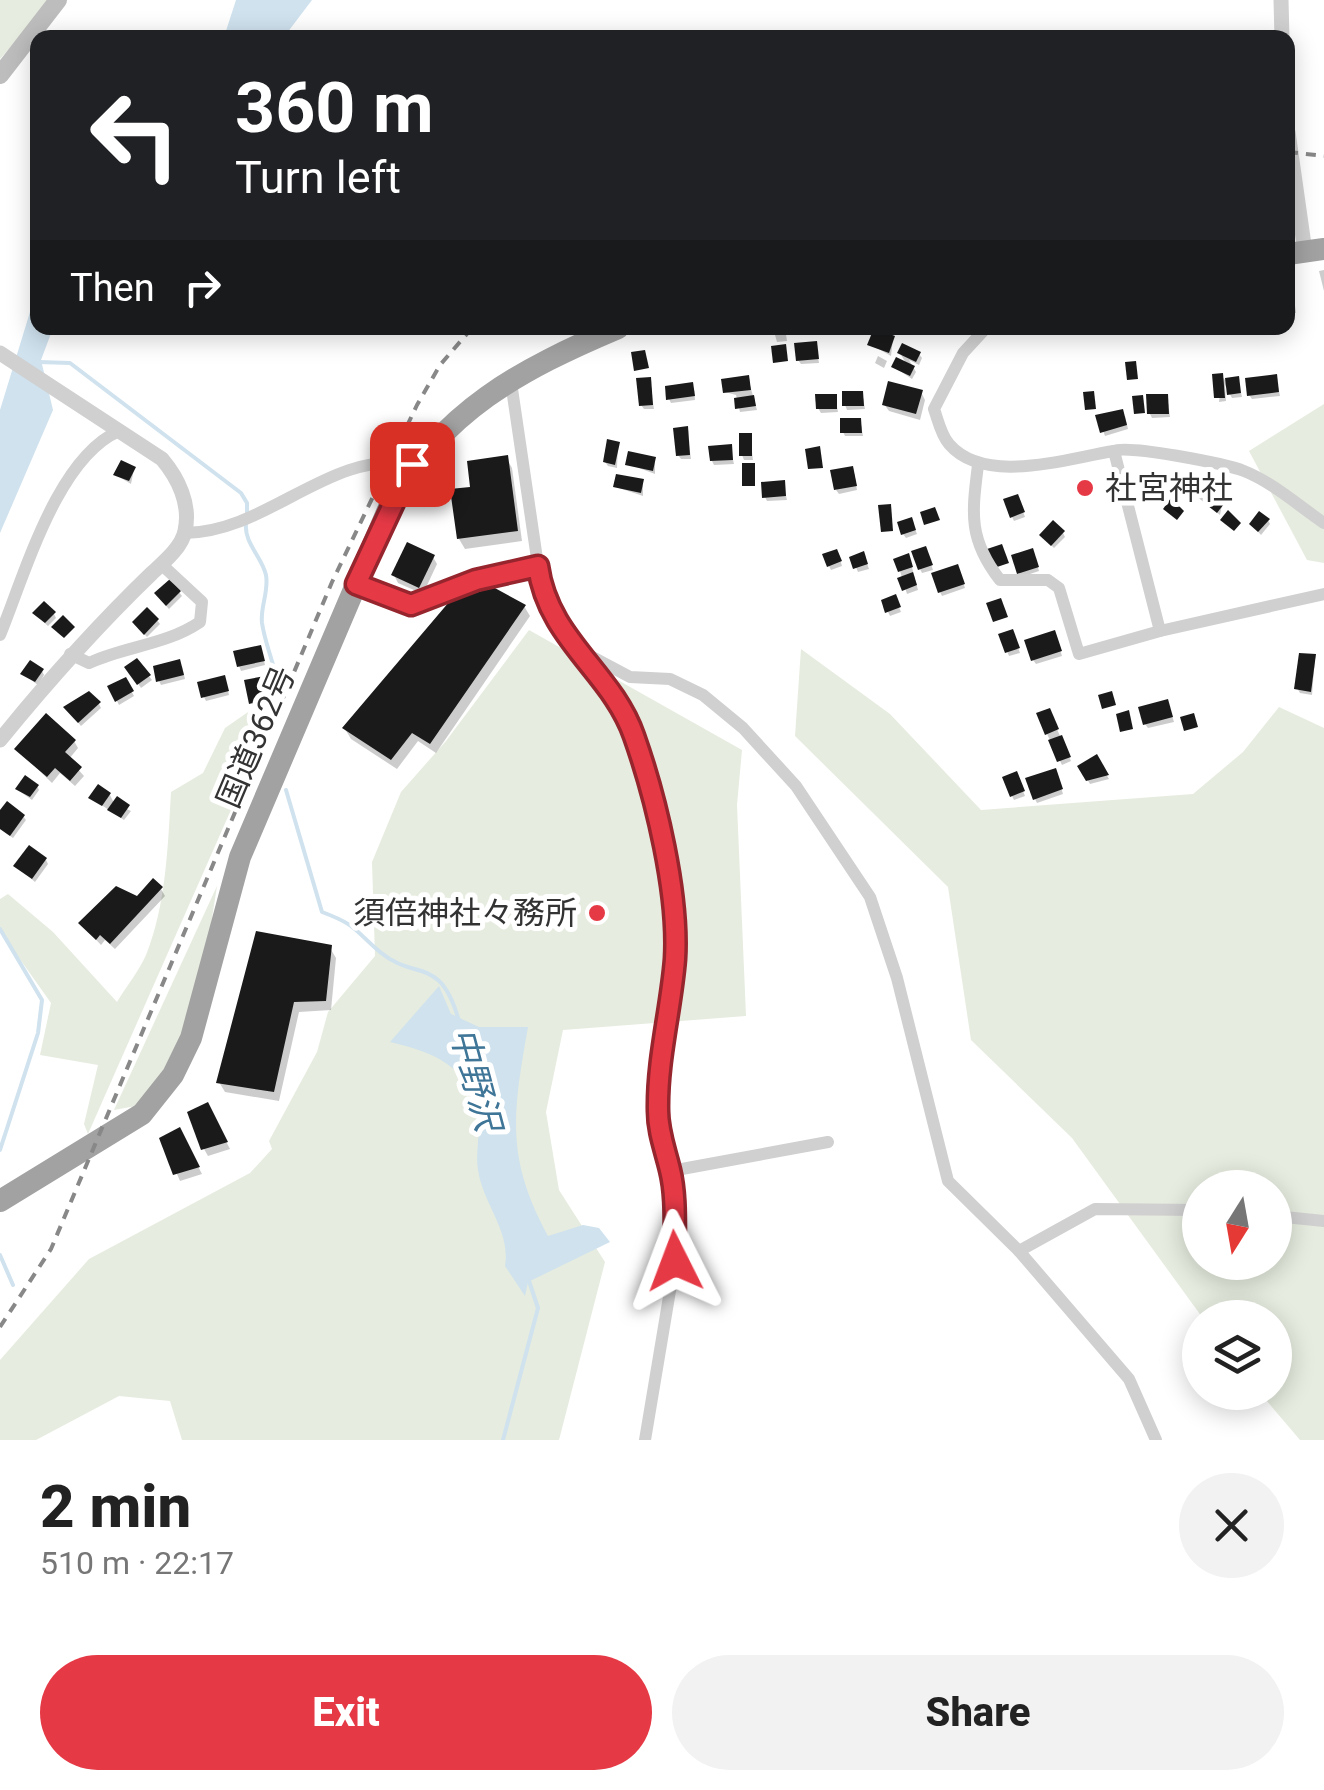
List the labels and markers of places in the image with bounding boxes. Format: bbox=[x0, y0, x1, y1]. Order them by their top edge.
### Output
pin bbox=[370, 422, 455, 507]
place label: 社宮神社 bbox=[1105, 469, 1233, 507]
marker: 社宮神社 bbox=[1074, 477, 1096, 499]
place label: 須倍神社々務所 bbox=[353, 894, 577, 932]
marker: 須倍神社々務所 bbox=[586, 902, 608, 924]

